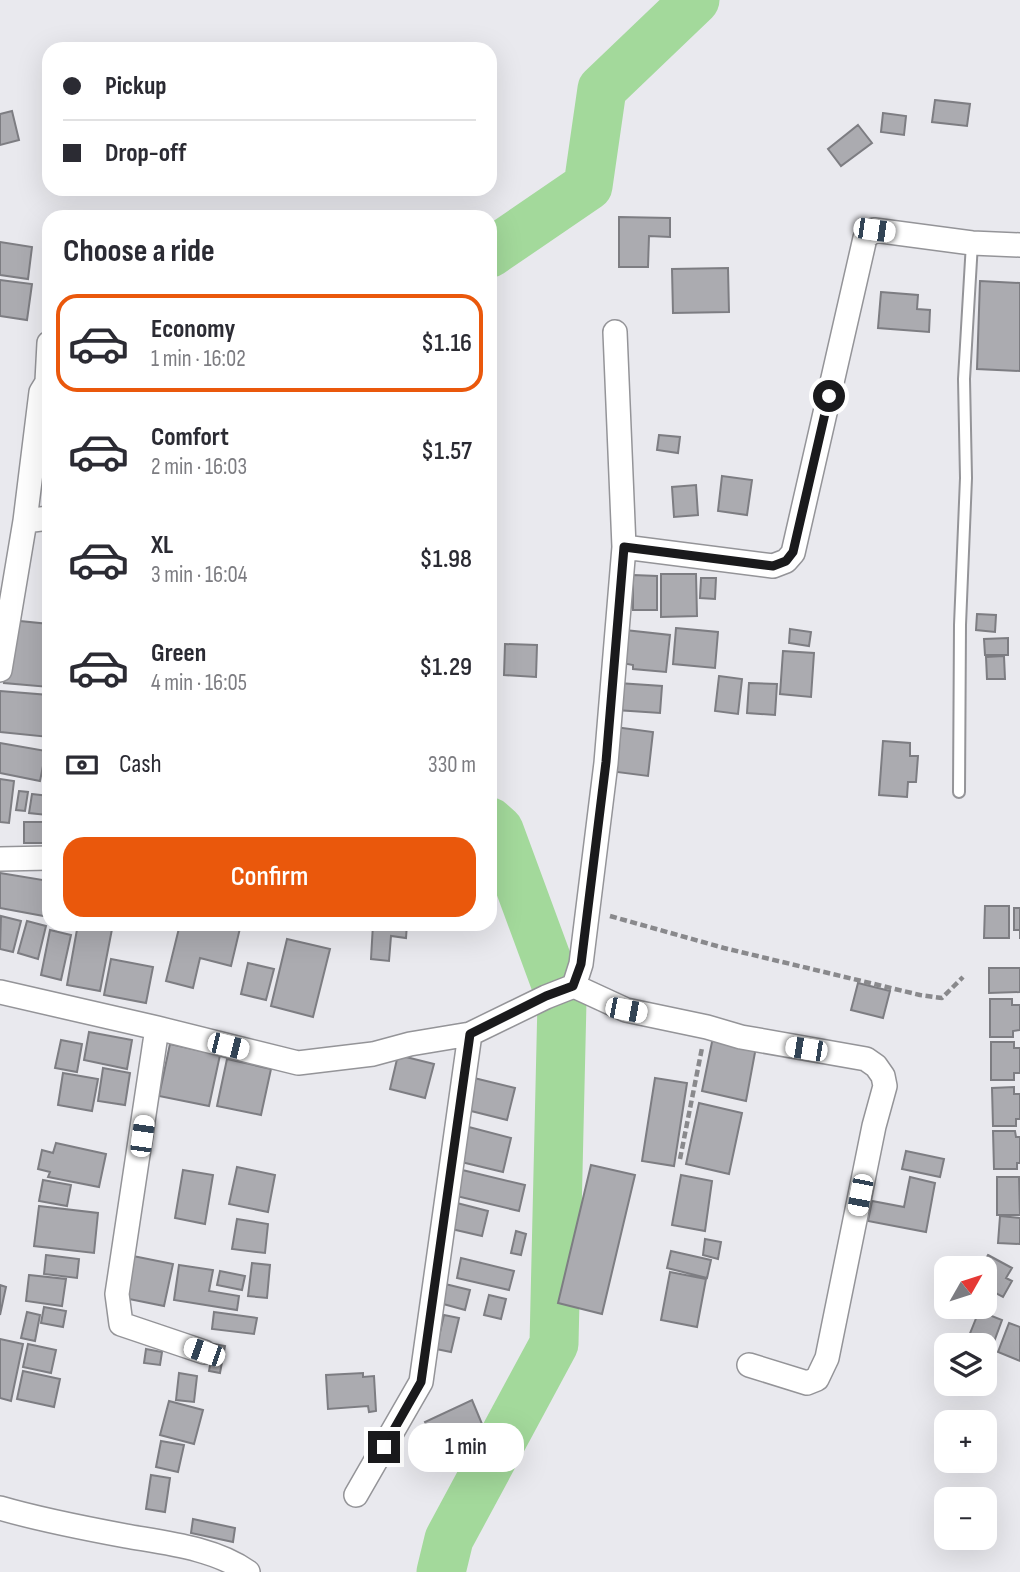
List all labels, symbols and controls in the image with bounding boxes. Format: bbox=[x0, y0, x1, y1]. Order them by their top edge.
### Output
text: Pickup bbox=[105, 71, 167, 102]
text: Drop-off bbox=[105, 138, 186, 169]
car bbox=[852, 217, 897, 243]
text: Choose a ride bbox=[63, 232, 215, 271]
icon: car bbox=[67, 312, 130, 375]
text: Economy bbox=[151, 314, 235, 345]
text: $1.16 bbox=[421, 328, 472, 359]
text: 1 min · 16:02 bbox=[151, 345, 246, 373]
route start bbox=[813, 380, 845, 412]
icon: car bbox=[67, 420, 130, 483]
text: Comfort bbox=[151, 422, 229, 453]
text: $1.57 bbox=[421, 436, 472, 467]
text: 2 min · 16:03 bbox=[151, 453, 247, 481]
icon: car bbox=[67, 528, 130, 591]
text: XL bbox=[151, 530, 173, 561]
text: $1.98 bbox=[419, 544, 472, 575]
text: 3 min · 16:04 bbox=[151, 561, 247, 589]
icon: car bbox=[67, 636, 130, 699]
text: Green bbox=[151, 638, 206, 669]
text: $1.29 bbox=[419, 652, 472, 683]
text: 4 min · 16:05 bbox=[151, 669, 247, 697]
icon: cash bbox=[63, 746, 101, 784]
text: Cash bbox=[119, 749, 162, 780]
text: 330 m bbox=[428, 751, 476, 779]
button: Confirm bbox=[63, 837, 476, 917]
car bbox=[604, 996, 649, 1024]
car bbox=[206, 1031, 251, 1061]
car bbox=[784, 1035, 829, 1063]
car bbox=[129, 1114, 156, 1158]
car bbox=[846, 1172, 875, 1218]
north arrow bbox=[934, 1256, 998, 1320]
map controls bbox=[934, 1256, 997, 1550]
button: layers bbox=[934, 1333, 997, 1396]
car bbox=[181, 1335, 228, 1369]
button: + bbox=[934, 1410, 997, 1473]
callout: 1 min bbox=[408, 1422, 524, 1472]
route end bbox=[368, 1431, 400, 1463]
text: 1 min bbox=[445, 1433, 487, 1461]
button: − bbox=[934, 1487, 997, 1550]

